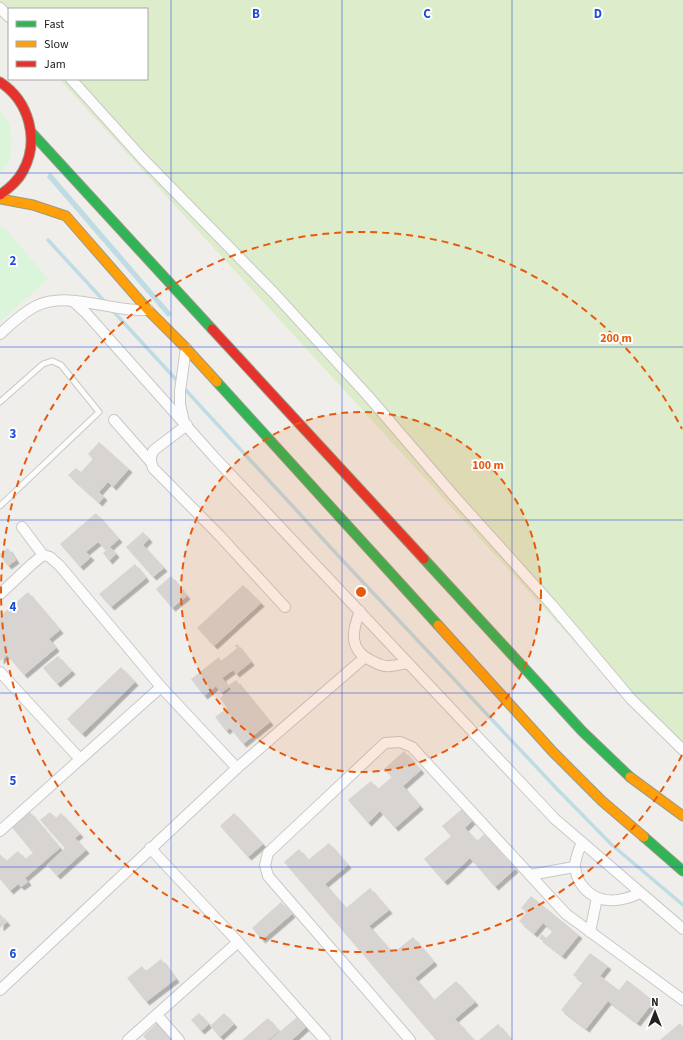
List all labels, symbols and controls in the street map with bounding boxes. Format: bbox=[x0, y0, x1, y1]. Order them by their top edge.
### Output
text: B bbox=[252, 5, 260, 23]
text: C bbox=[423, 5, 431, 23]
text: D bbox=[594, 5, 602, 23]
legend bbox=[8, 8, 148, 80]
text: Fast bbox=[44, 16, 64, 33]
text: Slow bbox=[44, 36, 69, 53]
text: Jam bbox=[44, 56, 66, 73]
text: 2 bbox=[10, 252, 17, 270]
text: 200 m bbox=[600, 330, 632, 347]
text: 3 bbox=[10, 425, 17, 443]
text: 100 m bbox=[472, 457, 504, 474]
centre of rings bbox=[354, 585, 368, 599]
text: 4 bbox=[10, 598, 17, 616]
text: 5 bbox=[10, 772, 17, 790]
text: 6 bbox=[10, 945, 17, 963]
north arrow bbox=[635, 992, 675, 1032]
text: N bbox=[651, 995, 659, 1010]

